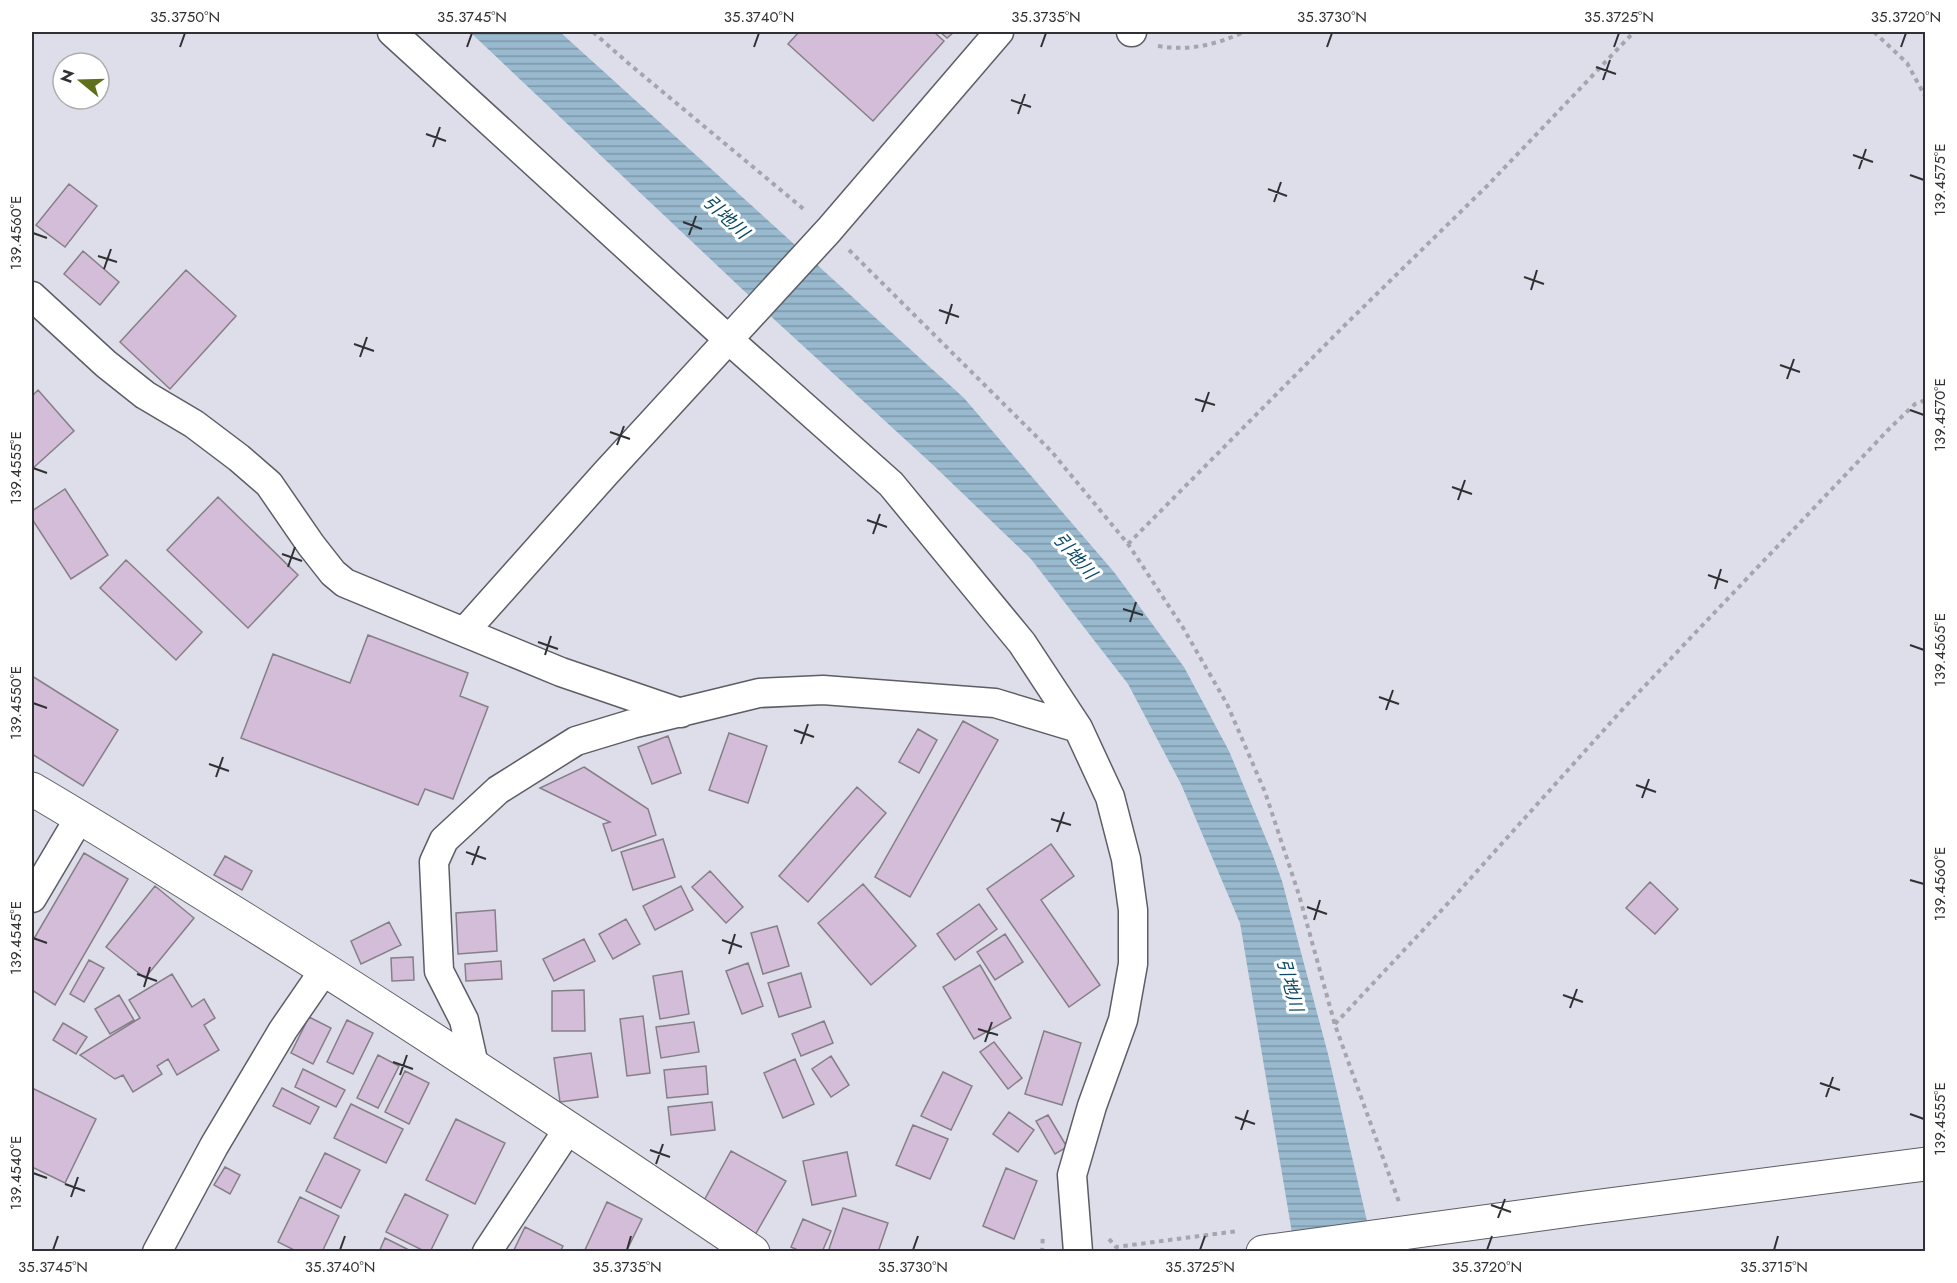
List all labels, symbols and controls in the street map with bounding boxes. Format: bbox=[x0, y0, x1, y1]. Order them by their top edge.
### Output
text: 35.3750°N bbox=[150, 6, 220, 28]
text: 35.3745°N bbox=[437, 6, 507, 28]
text: 35.3740°N bbox=[724, 6, 794, 28]
text: 35.3735°N bbox=[1011, 6, 1081, 28]
text: 35.3730°N bbox=[1297, 6, 1367, 28]
text: 35.3725°N bbox=[1584, 6, 1654, 28]
text: 35.3720°N bbox=[1871, 6, 1941, 28]
north arrow bbox=[51, 51, 111, 111]
text: N bbox=[54, 67, 80, 86]
text: 139.4575°E bbox=[1929, 144, 1951, 217]
water label: 引地川 bbox=[697, 189, 756, 246]
text: 139.4560°E bbox=[5, 196, 27, 270]
text: 139.4570°E bbox=[1929, 378, 1951, 452]
text: 139.4555°E bbox=[5, 431, 27, 505]
water label: 引地川 bbox=[1047, 527, 1104, 586]
text: 139.4565°E bbox=[1929, 613, 1951, 687]
text: 139.4550°E bbox=[5, 666, 27, 740]
text: 139.4560°E bbox=[1929, 847, 1951, 921]
text: 139.4545°E bbox=[5, 901, 27, 975]
water label: 引地川 bbox=[1270, 956, 1310, 1016]
text: 139.4555°E bbox=[1929, 1082, 1951, 1156]
text: 139.4540°E bbox=[5, 1136, 27, 1210]
text: 35.3745°N bbox=[18, 1256, 88, 1278]
text: 35.3740°N bbox=[305, 1256, 375, 1278]
text: 35.3735°N bbox=[592, 1256, 662, 1278]
text: 35.3730°N bbox=[878, 1256, 948, 1278]
text: 35.3725°N bbox=[1165, 1256, 1235, 1278]
text: 35.3720°N bbox=[1452, 1256, 1522, 1278]
text: 35.3715°N bbox=[1740, 1256, 1808, 1278]

